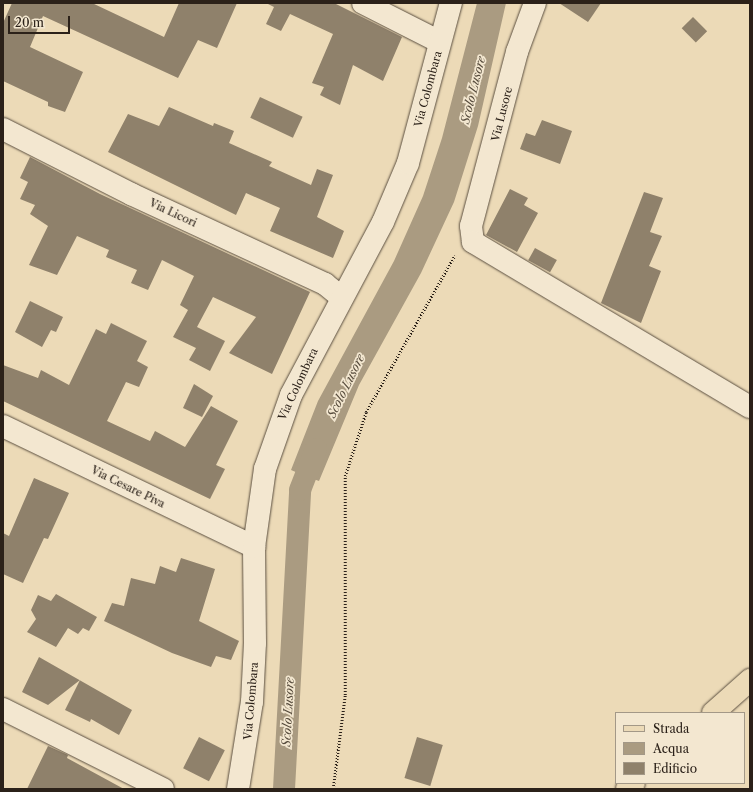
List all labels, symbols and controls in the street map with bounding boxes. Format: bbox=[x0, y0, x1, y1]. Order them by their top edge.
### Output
scale bar bbox=[10, 8, 72, 34]
text: 20 m bbox=[15, 15, 44, 30]
street label: Via Colombara bbox=[411, 49, 445, 129]
water label: Scolo Lusore bbox=[458, 55, 488, 125]
street label: Via Lusore bbox=[489, 85, 515, 143]
street label: Via Licori bbox=[147, 196, 199, 230]
street label: Via Colombara bbox=[275, 346, 321, 422]
water label: Scolo Lusore bbox=[324, 352, 368, 420]
street label: Via Cesare Piva bbox=[89, 463, 167, 511]
street label: Via Colombara bbox=[241, 661, 261, 741]
water label: Scolo Lusore bbox=[279, 677, 297, 747]
legend bbox=[615, 712, 745, 784]
text: Strada bbox=[653, 721, 689, 736]
text: Acqua bbox=[653, 741, 689, 756]
text: Edificio bbox=[653, 761, 697, 776]

